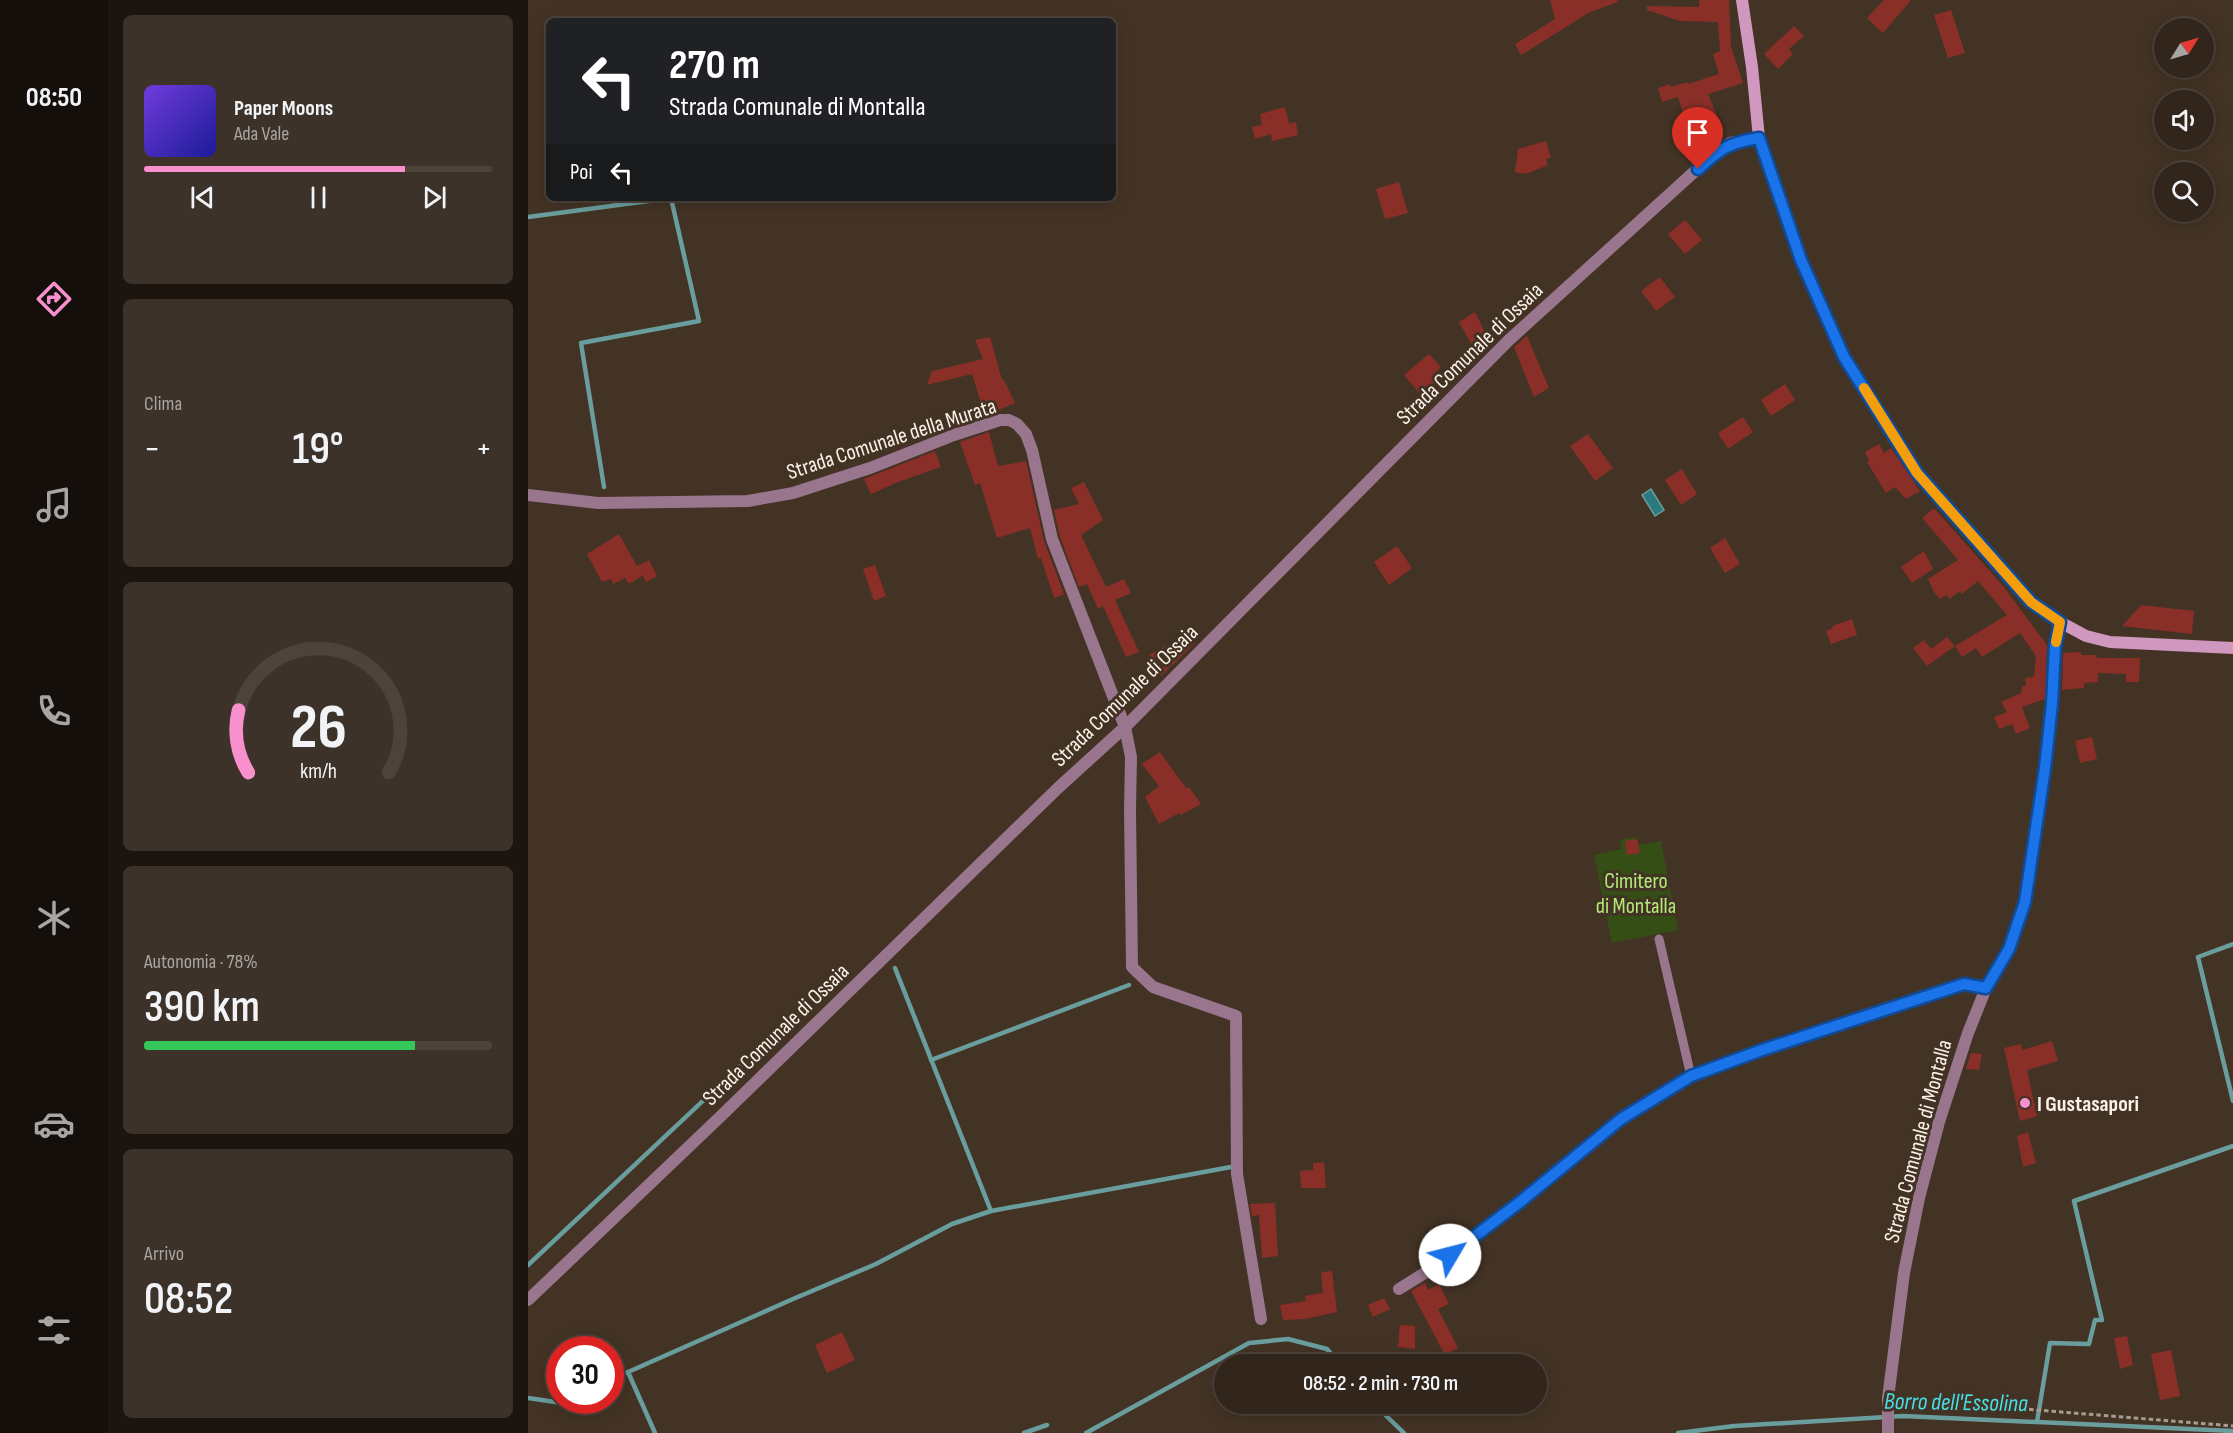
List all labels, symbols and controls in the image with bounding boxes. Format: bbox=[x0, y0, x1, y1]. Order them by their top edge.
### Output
north arrow bbox=[2154, 18, 2214, 78]
map controls bbox=[2154, 18, 2214, 222]
text: 270 m bbox=[669, 40, 760, 91]
icon: left bbox=[570, 42, 648, 120]
text: 08:50 bbox=[26, 82, 82, 114]
button: sound bbox=[2154, 90, 2214, 150]
text: Strada Comunale di Montalla bbox=[669, 91, 926, 123]
text: Paper Moons bbox=[234, 95, 333, 122]
pin bbox=[1672, 107, 1723, 169]
icon: arrive bbox=[1681, 116, 1714, 149]
text: Ada Vale bbox=[234, 122, 289, 146]
icon: left bbox=[605, 156, 638, 189]
text: Poi bbox=[570, 159, 593, 186]
button: search bbox=[2154, 162, 2214, 222]
icon: previous bbox=[186, 181, 219, 214]
icon: pause bbox=[302, 181, 335, 214]
icon: next bbox=[418, 181, 451, 214]
street label: Strada Comunale di Ossaia bbox=[1391, 277, 1549, 431]
icon: directions bbox=[33, 278, 75, 320]
text: Clima bbox=[144, 392, 182, 416]
street label: Strada Comunale della Murata bbox=[783, 393, 1000, 486]
text: 19° bbox=[292, 422, 344, 477]
text: − bbox=[144, 429, 160, 469]
text: + bbox=[476, 429, 492, 469]
icon: music bbox=[33, 484, 75, 526]
street label: Strada Comunale di Ossaia bbox=[1046, 619, 1204, 773]
icon: phone bbox=[33, 690, 75, 732]
text: 26 bbox=[290, 692, 346, 767]
text: km/h bbox=[299, 760, 337, 785]
park label: Cimitero di Montalla bbox=[1596, 868, 1676, 920]
icon: climate bbox=[33, 897, 75, 939]
text: Autonomia · 78% bbox=[144, 950, 258, 974]
street label: Strada Comunale di Ossaia bbox=[697, 958, 855, 1112]
text: 390 km bbox=[144, 980, 260, 1035]
street label: Strada Comunale di Montalla bbox=[1878, 1037, 1959, 1246]
place label: I Gustasapori bbox=[2037, 1091, 2139, 1118]
marker: I Gustasapori bbox=[2018, 1096, 2032, 1110]
icon: car bbox=[33, 1103, 75, 1145]
position arrow bbox=[1418, 1223, 1482, 1287]
text: Arrivo bbox=[144, 1242, 184, 1266]
text: 08:52 bbox=[144, 1272, 233, 1327]
icon: filters bbox=[33, 1309, 75, 1351]
speed limit sign: 30 bbox=[546, 1336, 624, 1414]
text: 08:52 · 2 min · 730 m bbox=[1303, 1370, 1458, 1397]
water label: Borro dell'Essolina bbox=[1884, 1387, 2028, 1418]

